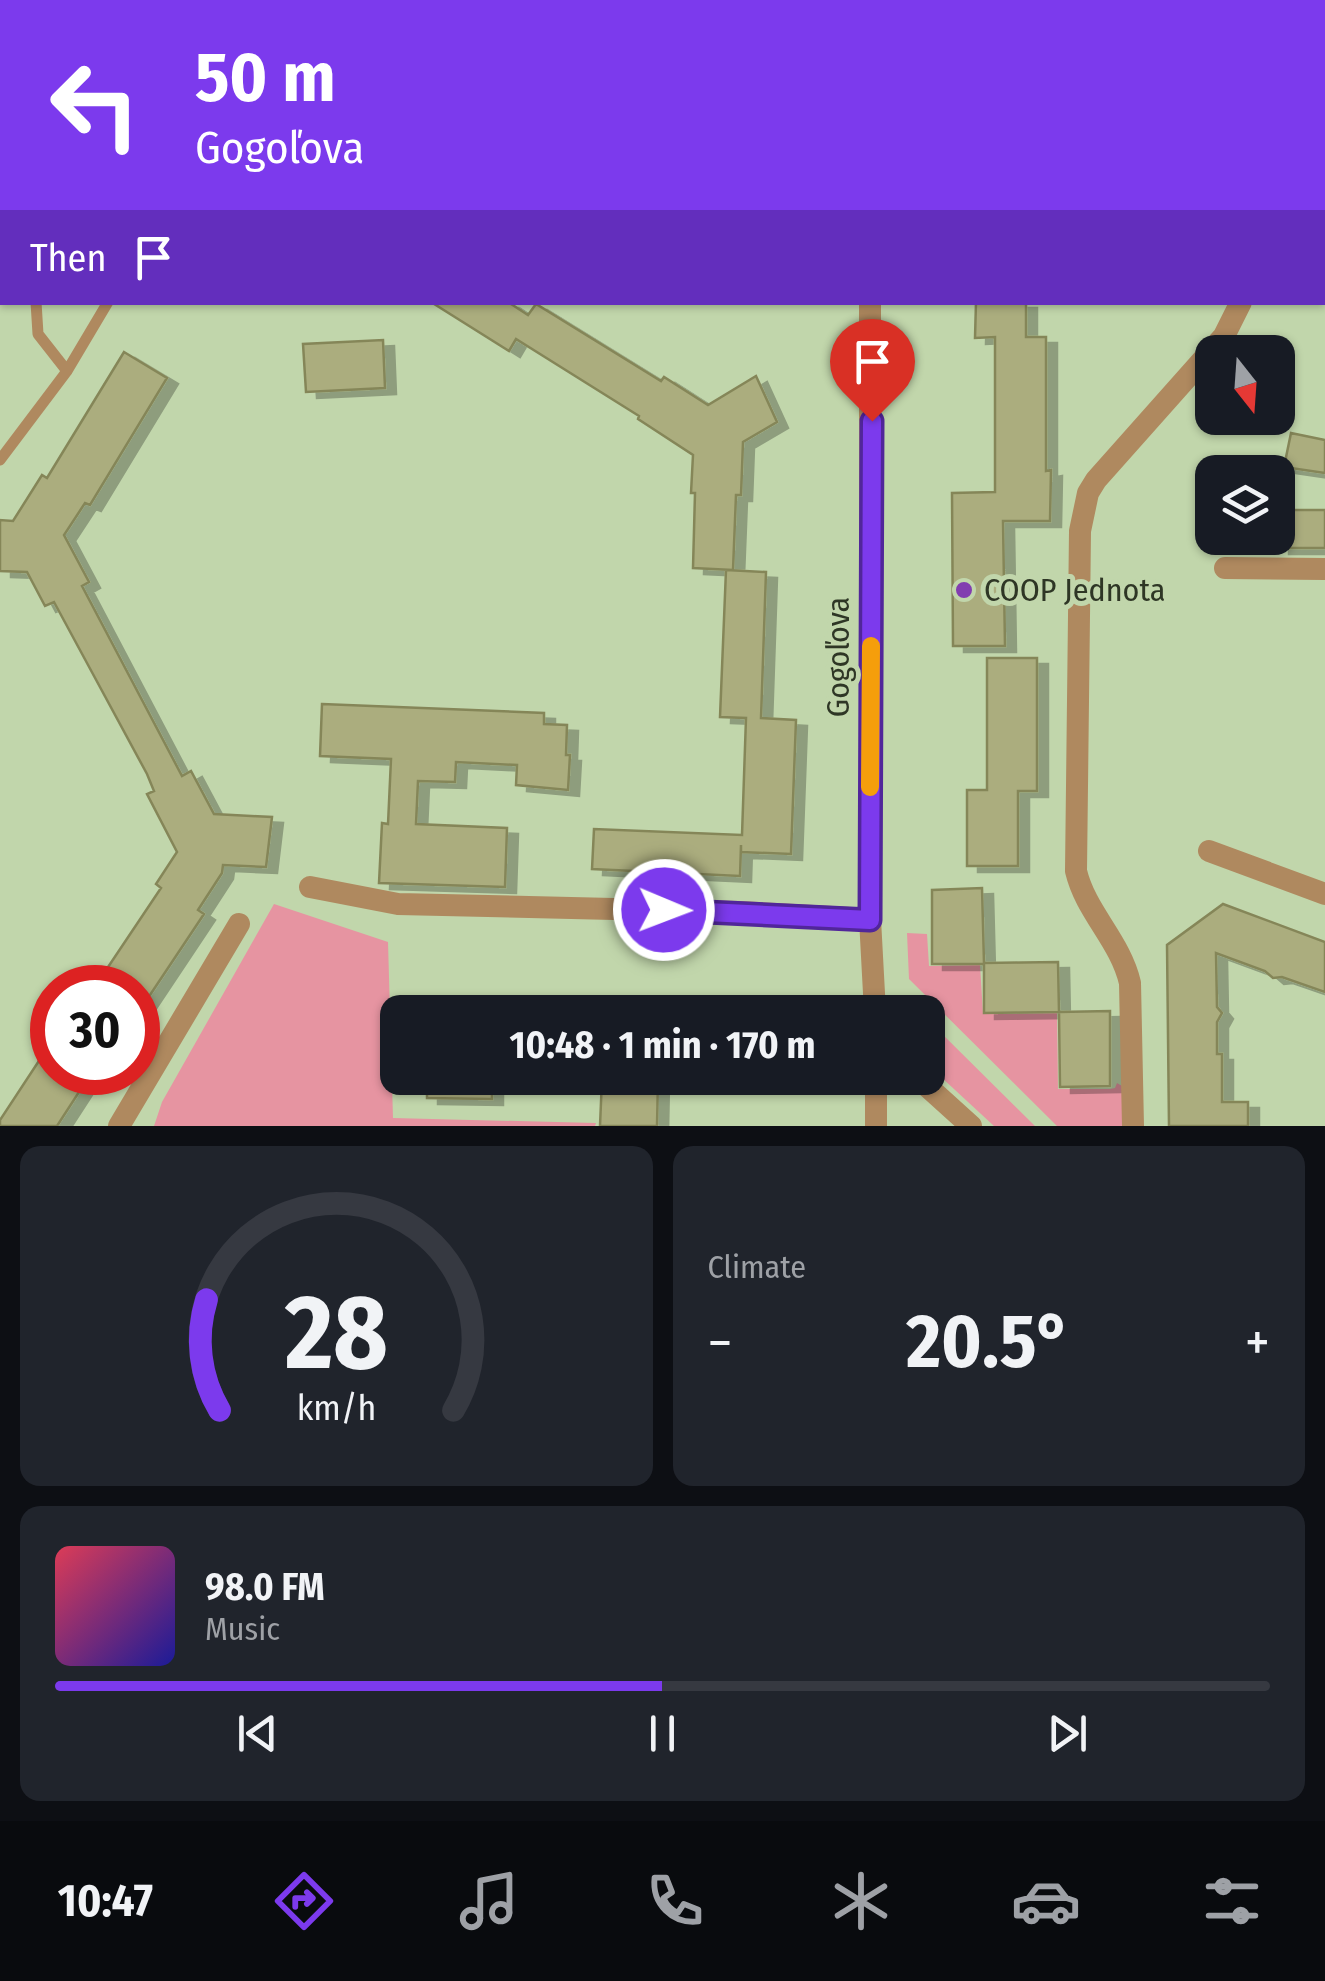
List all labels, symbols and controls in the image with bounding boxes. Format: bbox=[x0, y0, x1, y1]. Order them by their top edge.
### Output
text: 50 m bbox=[195, 36, 336, 120]
icon: left bbox=[30, 40, 160, 170]
text: Gogoľova bbox=[195, 121, 364, 175]
icon: arrive bbox=[126, 230, 181, 285]
text: Then bbox=[30, 235, 106, 281]
pin bbox=[830, 319, 915, 422]
icon: arrive bbox=[845, 334, 900, 389]
north arrow bbox=[1195, 335, 1295, 435]
map controls bbox=[1195, 335, 1295, 555]
button: layers bbox=[1195, 455, 1295, 555]
place label: COOP Jednota bbox=[984, 571, 1165, 609]
marker: COOP Jednota bbox=[953, 579, 975, 601]
street label: Gogoľova bbox=[819, 597, 857, 717]
position arrow bbox=[612, 858, 716, 962]
speed limit sign: 30 bbox=[30, 965, 160, 1095]
text: 10:48 · 1 min · 170 m bbox=[509, 1022, 816, 1068]
text: Climate bbox=[708, 1248, 806, 1286]
text: 28 bbox=[284, 1271, 388, 1396]
text: 20.5° bbox=[906, 1297, 1071, 1387]
text: − bbox=[708, 1310, 732, 1376]
text: + bbox=[1245, 1310, 1270, 1376]
text: km/h bbox=[296, 1387, 376, 1429]
text: 98.0 FM bbox=[205, 1564, 325, 1610]
text: Music bbox=[205, 1610, 280, 1648]
icon: previous bbox=[230, 1706, 285, 1761]
icon: pause bbox=[635, 1706, 690, 1761]
icon: next bbox=[1040, 1706, 1095, 1761]
icon: directions bbox=[269, 1866, 339, 1936]
icon: music bbox=[454, 1866, 524, 1936]
icon: phone bbox=[640, 1866, 710, 1936]
icon: climate bbox=[826, 1866, 896, 1936]
icon: car bbox=[1011, 1866, 1081, 1936]
icon: filters bbox=[1197, 1866, 1267, 1936]
text: 10:47 bbox=[58, 1874, 153, 1928]

